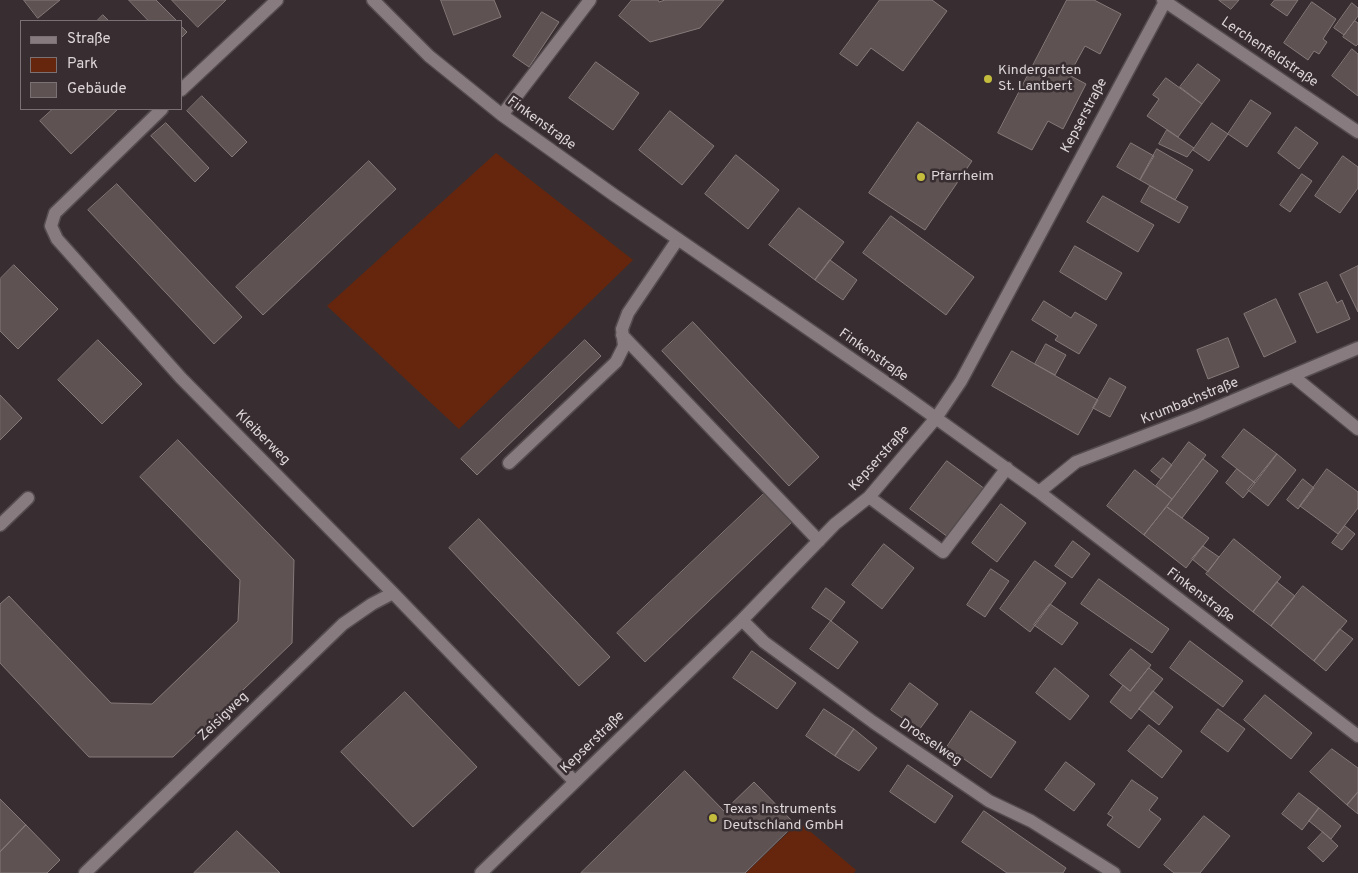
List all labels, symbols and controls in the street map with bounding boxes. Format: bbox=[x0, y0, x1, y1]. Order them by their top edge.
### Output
street label: Lerchenfeldstraße bbox=[1217, 14, 1321, 92]
legend bbox=[20, 20, 182, 110]
text: Straße bbox=[67, 30, 111, 49]
text: Park bbox=[67, 55, 98, 74]
place label: Kindergarten St. Lantbert bbox=[998, 63, 1081, 95]
marker: Kindergarten St. Lantbert bbox=[982, 73, 994, 85]
street label: Kepserstraße bbox=[1058, 76, 1112, 156]
text: Gebäude bbox=[67, 80, 127, 99]
street label: Finkenstraße bbox=[503, 93, 579, 155]
place label: Pfarrheim bbox=[931, 169, 994, 185]
marker: Pfarrheim bbox=[915, 171, 927, 183]
street label: Finkenstraße bbox=[835, 326, 911, 386]
street label: Krumbachstraße bbox=[1139, 375, 1241, 429]
street label: Kleiberweg bbox=[231, 407, 293, 469]
street label: Kepserstraße bbox=[846, 423, 914, 495]
street label: Finkenstraße bbox=[1163, 565, 1237, 627]
street label: Zeisigweg bbox=[195, 689, 253, 745]
street label: Kepserstraße bbox=[557, 708, 629, 778]
street label: Drosselweg bbox=[895, 716, 965, 770]
place label: Texas Instruments Deutschland GmbH bbox=[723, 802, 844, 834]
marker: Texas Instruments Deutschland GmbH bbox=[707, 812, 719, 824]

